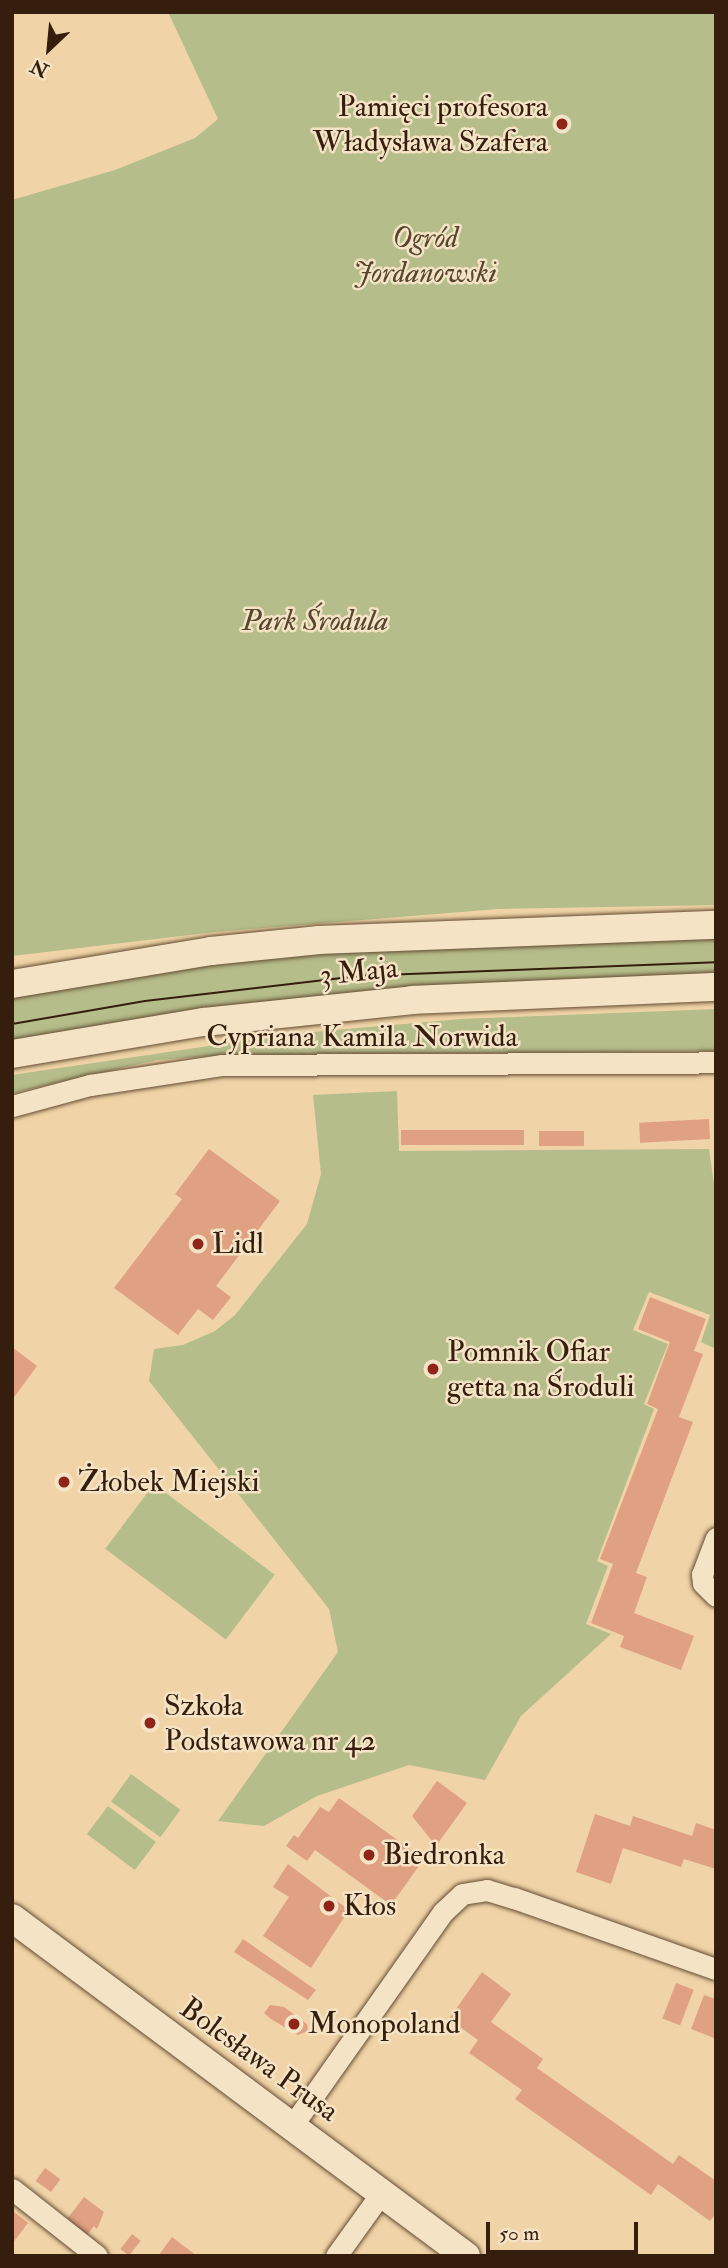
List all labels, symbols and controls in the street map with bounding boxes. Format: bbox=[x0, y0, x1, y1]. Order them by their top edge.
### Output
north arrow bbox=[14, 14, 84, 84]
text: N bbox=[27, 53, 53, 82]
place label: Pamięci profesora Władysława Szafera bbox=[313, 89, 548, 160]
marker: Pamięci profesora Władysława Szafera bbox=[554, 116, 570, 132]
park label: Ogród Jordanowski bbox=[353, 220, 497, 290]
park label: Park Środula bbox=[242, 603, 388, 639]
street label: 3 Maja bbox=[318, 950, 400, 994]
street label: Cypriana Kamila Norwida bbox=[206, 1019, 518, 1055]
place label: Lidl bbox=[212, 1226, 264, 1262]
marker: Lidl bbox=[190, 1236, 206, 1252]
place label: Pomnik Ofiar getta na Środuli bbox=[447, 1334, 635, 1404]
marker: Pomnik Ofiar getta na Środuli bbox=[425, 1361, 441, 1377]
place label: Żłobek Miejski bbox=[78, 1464, 259, 1500]
marker: Żłobek Miejski bbox=[56, 1474, 72, 1490]
place label: Szkoła Podstawowa nr 42 bbox=[164, 1688, 376, 1758]
marker: Szkoła Podstawowa nr 42 bbox=[142, 1715, 158, 1731]
place label: Biedronka bbox=[383, 1837, 505, 1873]
marker: Biedronka bbox=[361, 1847, 377, 1863]
place label: Kłos bbox=[343, 1888, 396, 1924]
marker: Kłos bbox=[321, 1898, 337, 1914]
street label: Bolesława Prusa bbox=[173, 1990, 345, 2130]
place label: Monopoland bbox=[308, 2006, 460, 2042]
marker: Monopoland bbox=[286, 2016, 302, 2032]
scale bar bbox=[490, 2208, 642, 2252]
text: 50 m bbox=[499, 2220, 540, 2247]

